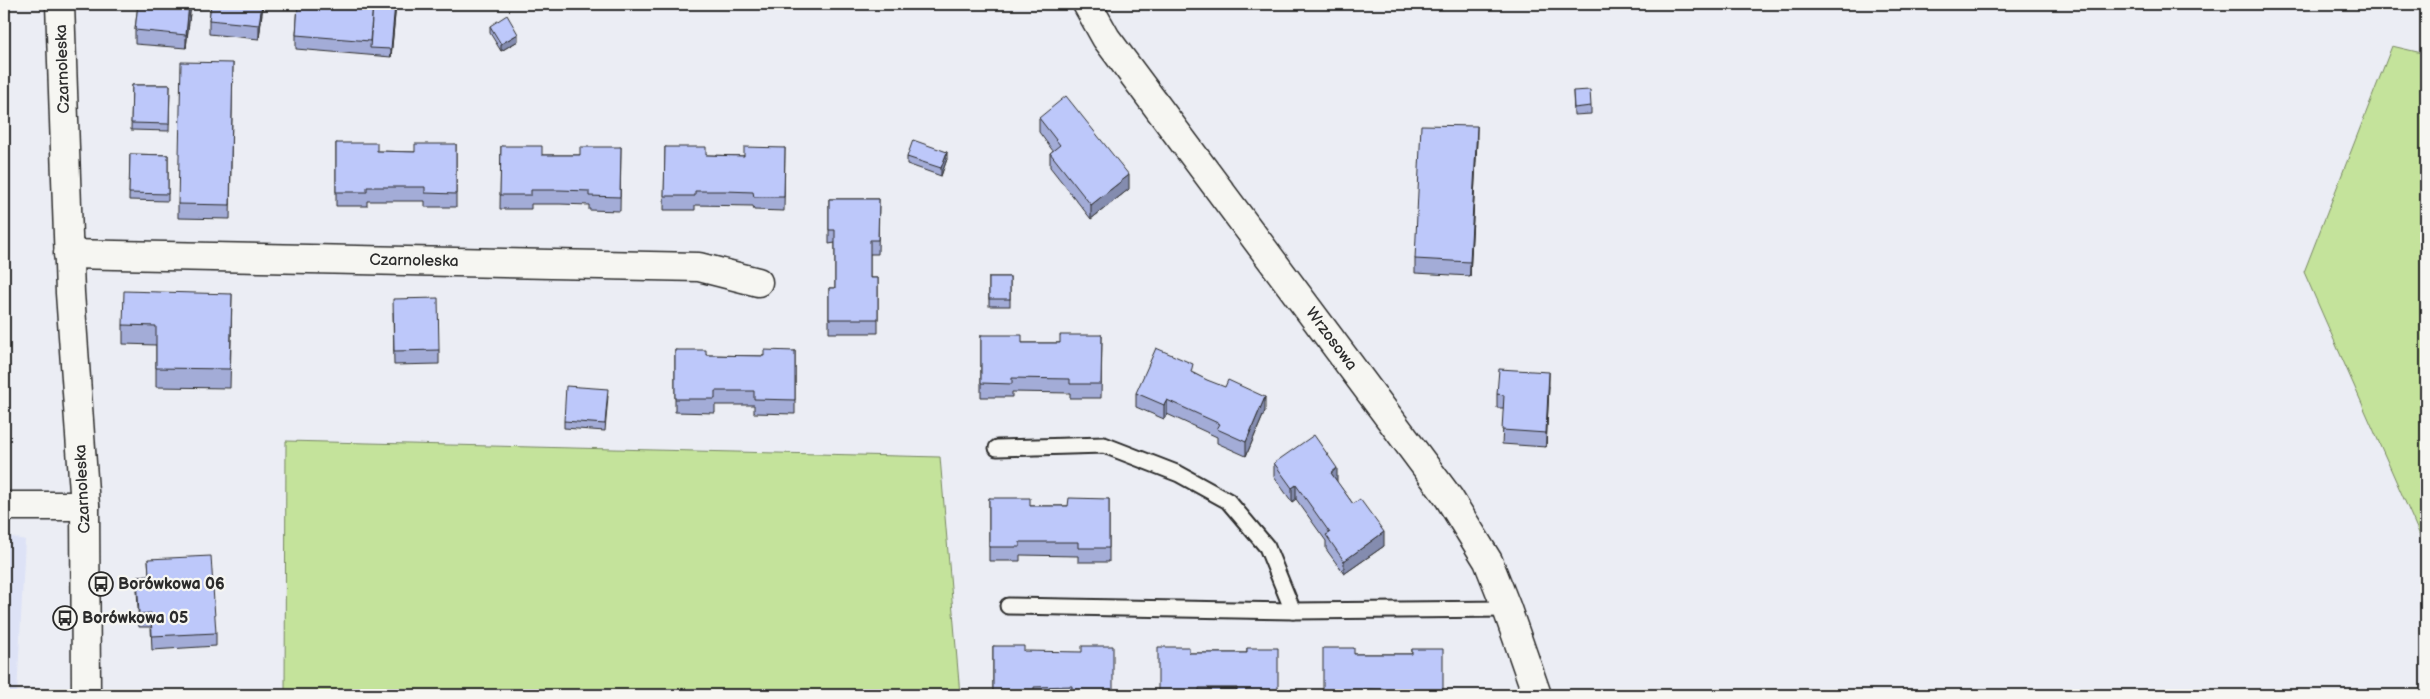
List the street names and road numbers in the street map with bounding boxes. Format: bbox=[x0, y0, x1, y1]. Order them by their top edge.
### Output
street label: Czarnoleska bbox=[52, 24, 74, 114]
street label: Czarnoleska bbox=[369, 251, 459, 271]
street label: Wrzosowa bbox=[1301, 304, 1361, 374]
street label: Czarnoleska bbox=[71, 444, 95, 534]

